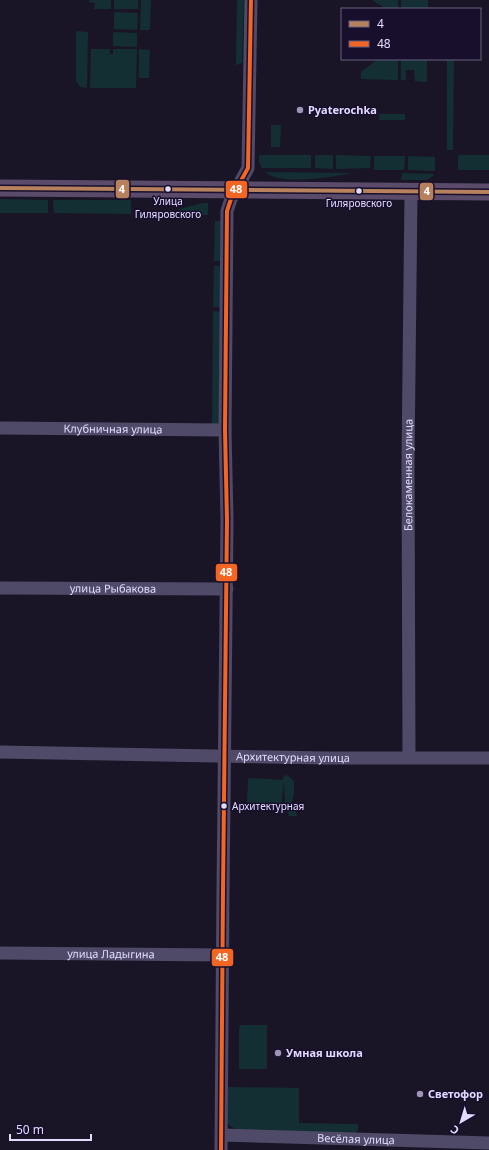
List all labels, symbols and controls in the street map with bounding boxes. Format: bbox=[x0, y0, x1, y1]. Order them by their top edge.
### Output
legend bbox=[341, 8, 481, 60]
text: 4 bbox=[377, 15, 384, 32]
text: 48 bbox=[377, 35, 391, 52]
place label: Pyaterochka bbox=[308, 102, 377, 117]
marker: Pyaterochka bbox=[295, 105, 305, 115]
line badge: 4 bbox=[115, 179, 130, 199]
line badge: 48 bbox=[225, 180, 248, 199]
text: 4 bbox=[119, 181, 126, 196]
text: 48 bbox=[230, 181, 242, 196]
line badge: 4 bbox=[419, 182, 434, 201]
text: 4 bbox=[424, 183, 431, 198]
marker: Улица Гиляровского bbox=[163, 184, 173, 194]
marker: Гиляровского bbox=[354, 186, 364, 196]
place label: Улица Гиляровского bbox=[135, 194, 201, 221]
place label: Гиляровского bbox=[326, 196, 392, 210]
street label: Белокаменная улица bbox=[400, 419, 415, 531]
street label: Клубничная улица bbox=[63, 421, 163, 436]
line badge: 48 bbox=[215, 563, 238, 582]
text: 48 bbox=[220, 564, 232, 579]
street label: улица Рыбакова bbox=[70, 580, 156, 596]
street label: Архитектурная улица bbox=[236, 748, 350, 765]
place label: Архитектурная bbox=[232, 799, 304, 813]
marker: Архитектурная bbox=[219, 801, 229, 811]
street label: улица Ладыгина bbox=[67, 946, 155, 961]
line badge: 48 bbox=[211, 948, 234, 967]
text: 48 bbox=[216, 949, 228, 964]
place label: Умная школа bbox=[286, 1045, 363, 1060]
marker: Умная школа bbox=[273, 1048, 283, 1058]
place label: Светофор bbox=[428, 1086, 483, 1101]
marker: Светофор bbox=[415, 1089, 425, 1099]
north arrow bbox=[441, 1102, 481, 1142]
scale bar bbox=[10, 1116, 91, 1142]
text: 50 m bbox=[16, 1121, 44, 1138]
text: С bbox=[447, 1122, 462, 1138]
street label: Весёлая улица bbox=[317, 1130, 395, 1147]

